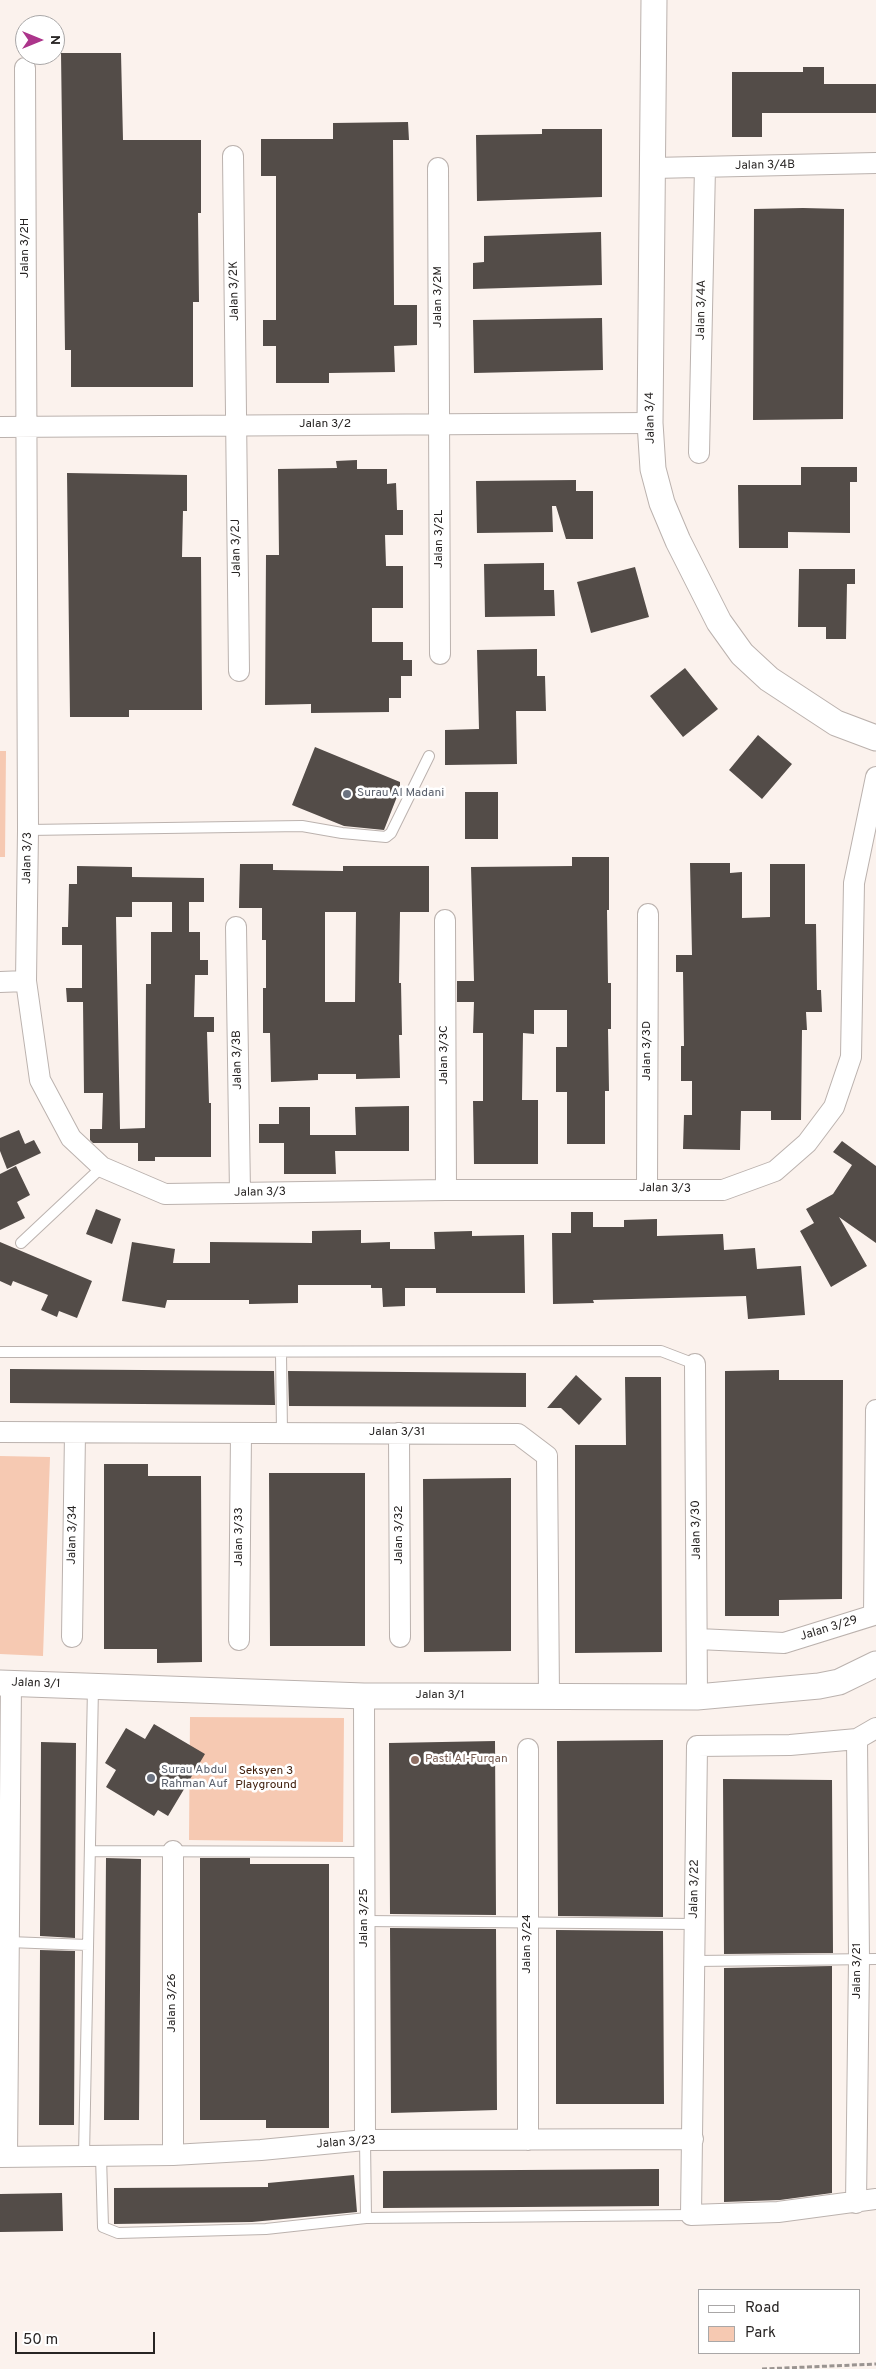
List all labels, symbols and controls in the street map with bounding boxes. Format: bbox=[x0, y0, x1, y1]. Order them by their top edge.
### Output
north arrow bbox=[15, 15, 65, 65]
text: N bbox=[46, 35, 63, 45]
street label: Jalan 3/4B bbox=[735, 158, 795, 174]
street label: Jalan 3/2H bbox=[19, 218, 33, 278]
street label: Jalan 3/2K bbox=[227, 261, 243, 321]
street label: Jalan 3/2M bbox=[432, 266, 446, 328]
street label: Jalan 3/4A bbox=[694, 280, 710, 340]
street label: Jalan 3/4 bbox=[643, 392, 659, 444]
street label: Jalan 3/2 bbox=[299, 418, 351, 432]
street label: Jalan 3/2L bbox=[433, 510, 447, 568]
street label: Jalan 3/2J bbox=[229, 519, 245, 577]
place label: Surau Al Madani bbox=[357, 787, 444, 801]
marker: Surau Al Madani bbox=[341, 788, 353, 800]
street label: Jalan 3/3 bbox=[20, 832, 36, 884]
street label: Jalan 3/3D bbox=[641, 1021, 655, 1081]
street label: Jalan 3/3C bbox=[438, 1025, 452, 1085]
street label: Jalan 3/3B bbox=[230, 1030, 246, 1090]
street label: Jalan 3/3 bbox=[639, 1181, 691, 1197]
street label: Jalan 3/3 bbox=[234, 1185, 286, 1201]
street label: Jalan 3/31 bbox=[369, 1426, 425, 1440]
street label: Jalan 3/30 bbox=[689, 1500, 705, 1560]
street label: Jalan 3/34 bbox=[65, 1505, 81, 1565]
street label: Jalan 3/32 bbox=[393, 1505, 407, 1565]
street label: Jalan 3/33 bbox=[233, 1507, 247, 1567]
street label: Jalan 3/29 bbox=[799, 1613, 859, 1645]
street label: Jalan 3/1 bbox=[11, 1676, 61, 1692]
street label: Jalan 3/1 bbox=[415, 1689, 465, 1703]
place label: Pasti Al-Furqan bbox=[425, 1753, 508, 1767]
marker: Pasti Al-Furqan bbox=[409, 1754, 421, 1766]
place label: Surau Abdul Rahman Auf bbox=[161, 1764, 227, 1792]
park label: Seksyen 3 Playground bbox=[235, 1765, 297, 1793]
marker: Surau Abdul Rahman Auf bbox=[145, 1772, 157, 1784]
street label: Jalan 3/22 bbox=[687, 1859, 703, 1919]
street label: Jalan 3/25 bbox=[358, 1888, 372, 1948]
street label: Jalan 3/24 bbox=[521, 1914, 535, 1974]
street label: Jalan 3/21 bbox=[851, 1943, 865, 1999]
street label: Jalan 3/26 bbox=[166, 1973, 180, 2033]
street label: Jalan 3/23 bbox=[316, 2134, 376, 2152]
legend bbox=[698, 2289, 861, 2354]
text: Road bbox=[745, 2299, 780, 2318]
scale bar bbox=[18, 2322, 158, 2354]
text: Park bbox=[745, 2324, 776, 2343]
text: 50 m bbox=[23, 2331, 58, 2350]

